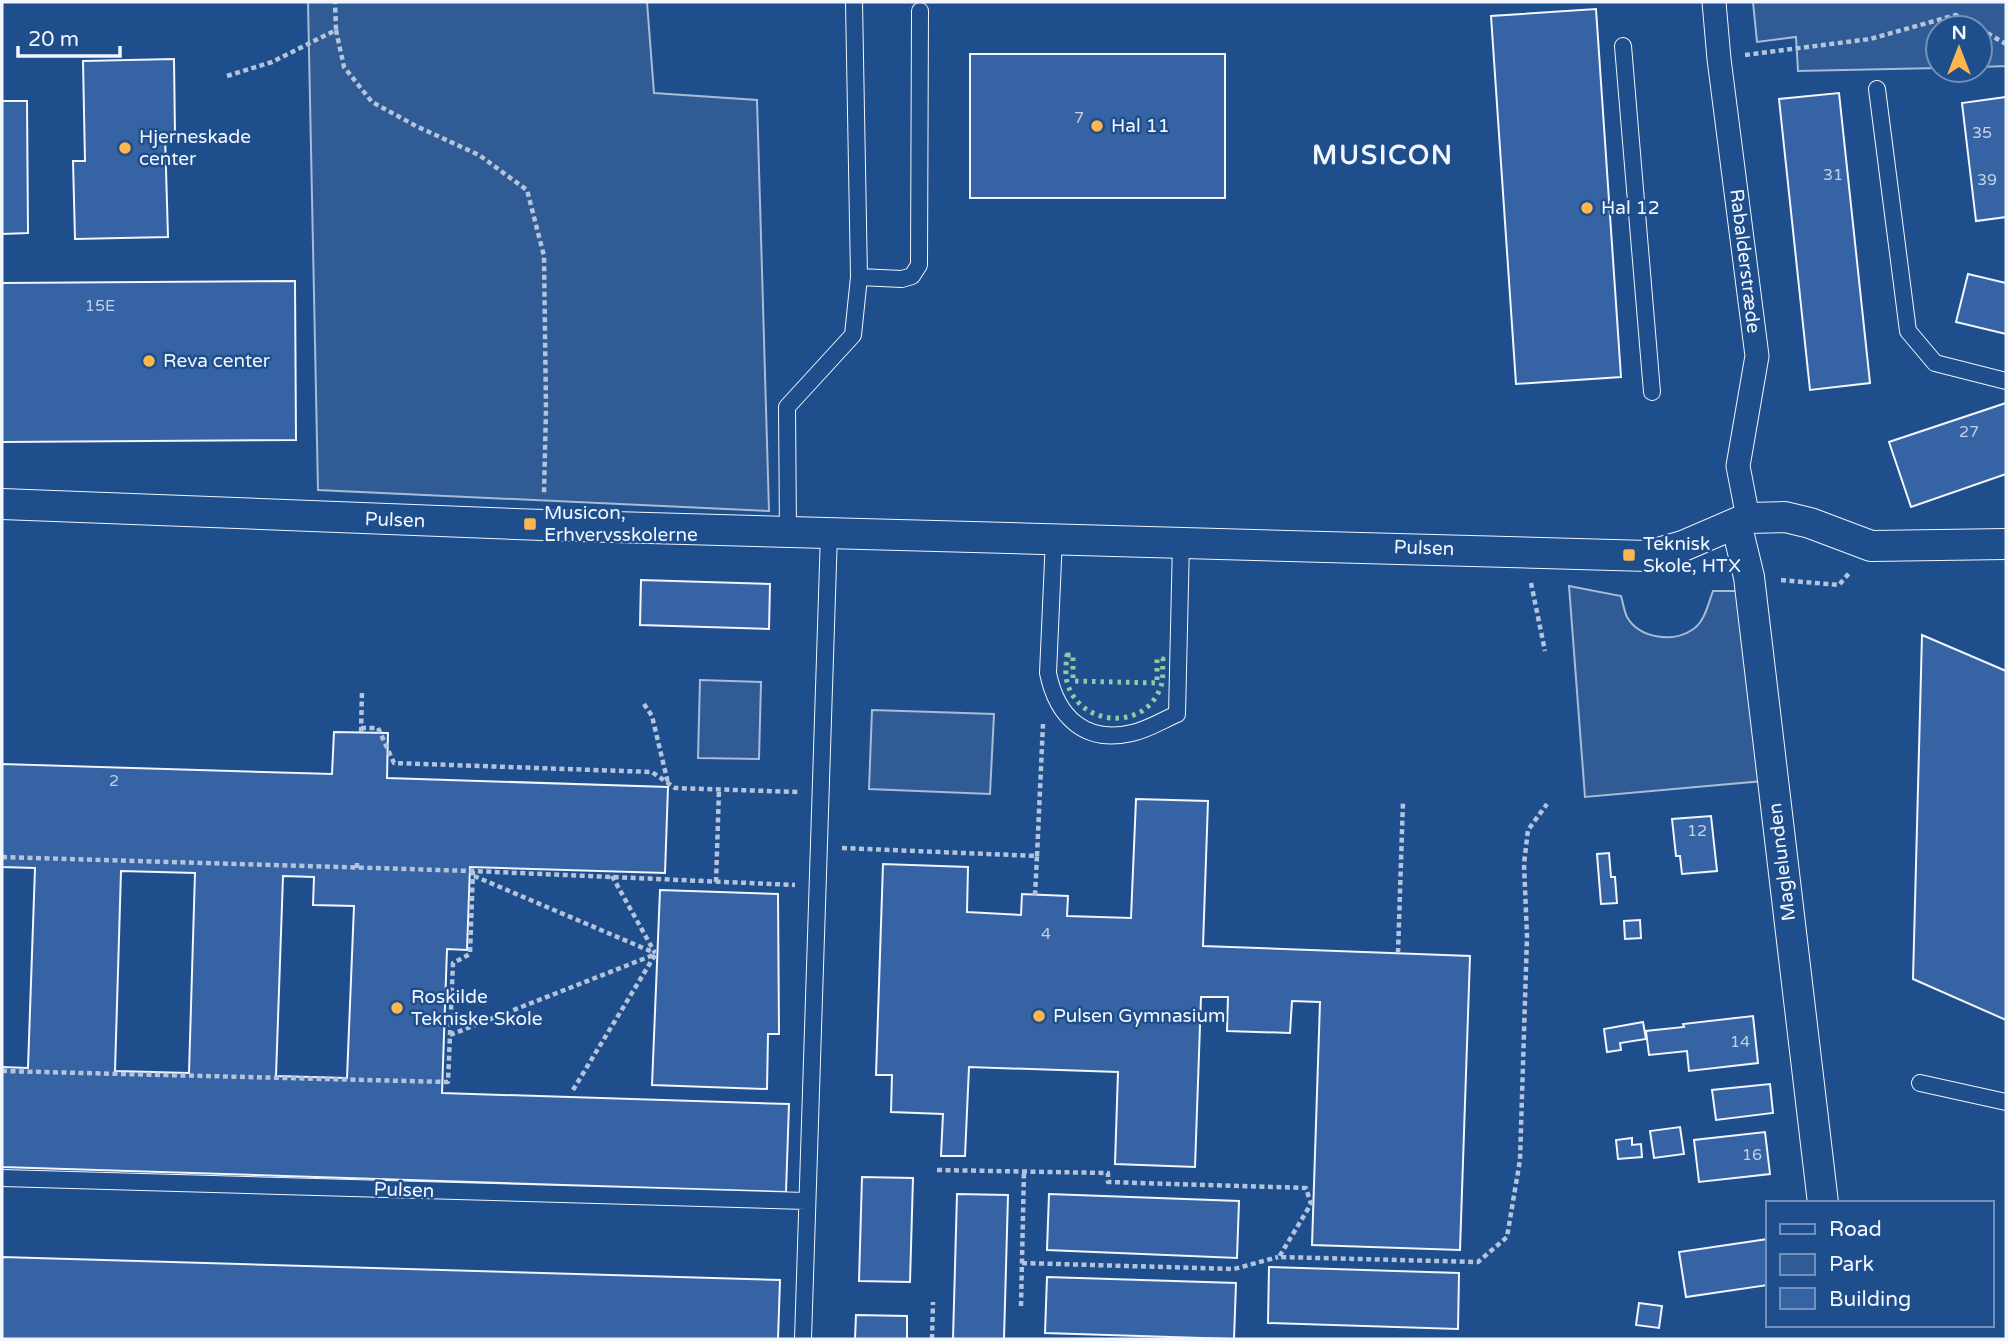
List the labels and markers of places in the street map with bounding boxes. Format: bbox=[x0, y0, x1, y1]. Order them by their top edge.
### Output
place label: Hal 11 bbox=[1111, 115, 1170, 137]
marker: Hal 11 bbox=[1089, 118, 1105, 134]
place label: Hjerneskade center bbox=[139, 126, 251, 170]
marker: Hjerneskade center bbox=[117, 140, 133, 156]
place label: Hal 12 bbox=[1601, 197, 1660, 219]
marker: Hal 12 bbox=[1579, 200, 1595, 216]
place label: Reva center bbox=[163, 350, 271, 372]
marker: Reva center bbox=[141, 353, 157, 369]
place label: Musicon, Erhvervsskolerne bbox=[544, 502, 698, 546]
marker: Musicon, Erhvervsskolerne bbox=[522, 516, 538, 532]
place label: Teknisk Skole, HTX bbox=[1643, 533, 1741, 577]
marker: Teknisk Skole, HTX bbox=[1621, 547, 1637, 563]
place label: Roskilde Tekniske Skole bbox=[411, 986, 543, 1030]
marker: Roskilde Tekniske Skole bbox=[389, 1000, 405, 1016]
place label: Pulsen Gymnasium bbox=[1053, 1005, 1225, 1027]
marker: Pulsen Gymnasium bbox=[1031, 1008, 1047, 1024]

